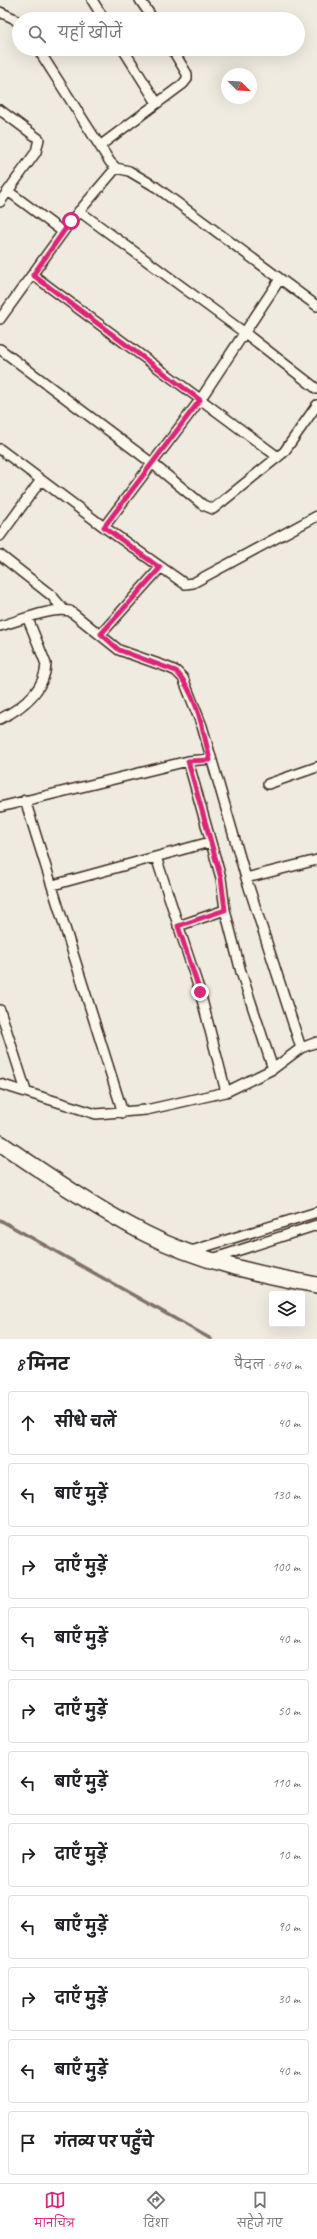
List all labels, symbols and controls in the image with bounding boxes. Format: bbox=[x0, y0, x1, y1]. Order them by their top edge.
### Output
search box bbox=[12, 12, 305, 56]
icon: search bbox=[26, 23, 48, 45]
text: यहाँ खोजें bbox=[58, 24, 122, 43]
north arrow bbox=[221, 68, 257, 104]
route start bbox=[62, 212, 80, 230]
route end bbox=[191, 983, 209, 1001]
map controls bbox=[269, 1291, 305, 1327]
button: layers bbox=[269, 1291, 305, 1327]
text: 8 मिनट bbox=[16, 1354, 69, 1375]
text: पैदल · 640 m bbox=[234, 1357, 301, 1373]
icon: ahead bbox=[17, 1412, 39, 1434]
text: सीधे चलें bbox=[55, 1413, 116, 1432]
text: 40 m bbox=[278, 1415, 300, 1431]
icon: left bbox=[17, 1484, 39, 1506]
text: बाएँ मुड़ें bbox=[55, 1485, 107, 1504]
text: 130 m bbox=[272, 1487, 300, 1503]
icon: right bbox=[17, 1556, 39, 1578]
text: दाएँ मुड़ें bbox=[55, 1557, 107, 1576]
text: 100 m bbox=[272, 1559, 300, 1575]
icon: left bbox=[17, 1628, 39, 1650]
text: बाएँ मुड़ें bbox=[55, 1629, 107, 1648]
text: 40 m bbox=[278, 1631, 300, 1647]
icon: right bbox=[17, 1700, 39, 1722]
text: दाएँ मुड़ें bbox=[55, 1701, 107, 1720]
text: 50 m bbox=[278, 1703, 300, 1719]
icon: left bbox=[17, 1772, 39, 1794]
text: बाएँ मुड़ें bbox=[55, 1773, 107, 1792]
text: 110 m bbox=[272, 1775, 300, 1791]
icon: right bbox=[17, 1844, 39, 1866]
text: दाएँ मुड़ें bbox=[55, 1845, 107, 1864]
text: 10 m bbox=[278, 1847, 300, 1863]
icon: left bbox=[17, 1916, 39, 1938]
text: बाएँ मुड़ें bbox=[55, 1917, 107, 1936]
text: 90 m bbox=[278, 1919, 300, 1935]
icon: right bbox=[17, 1988, 39, 2010]
text: दाएँ मुड़ें bbox=[55, 1989, 107, 2008]
text: 30 m bbox=[278, 1991, 300, 2007]
icon: left bbox=[17, 2060, 39, 2082]
text: बाएँ मुड़ें bbox=[55, 2061, 107, 2080]
text: 40 m bbox=[278, 2063, 300, 2079]
icon: arrive bbox=[17, 2132, 39, 2154]
text: गंतव्य पर पहुँचे bbox=[55, 2133, 153, 2152]
tab: मानचित्र bbox=[34, 2189, 75, 2235]
tab: दिशा bbox=[143, 2189, 168, 2235]
tab: सहेजे गए bbox=[237, 2189, 283, 2235]

